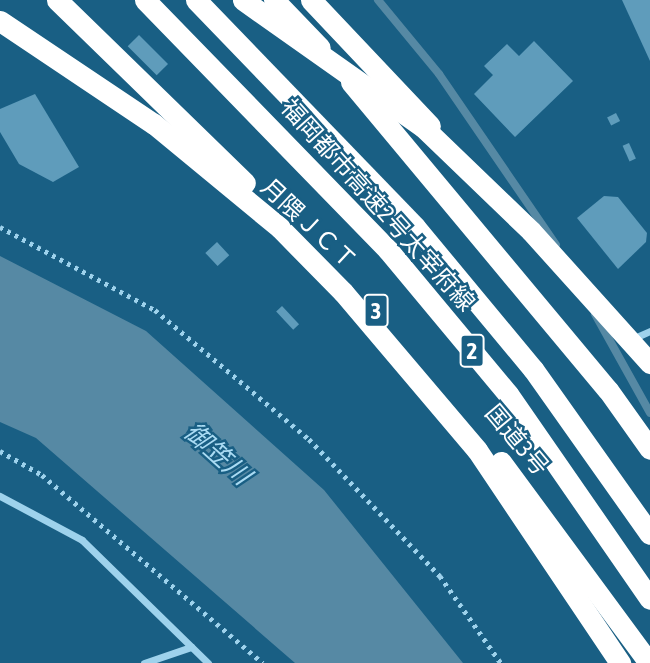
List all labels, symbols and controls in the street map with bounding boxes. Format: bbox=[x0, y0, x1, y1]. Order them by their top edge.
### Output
street label: 福岡都市高速2号太宰府線 bbox=[275, 93, 481, 317]
street label: 月隈ＪＣＴ bbox=[255, 173, 363, 275]
road number: 3 bbox=[362, 292, 390, 330]
road number: 2 bbox=[458, 332, 486, 370]
street label: 国道3号 bbox=[479, 399, 555, 481]
water label: 御笠川 bbox=[178, 416, 256, 492]

